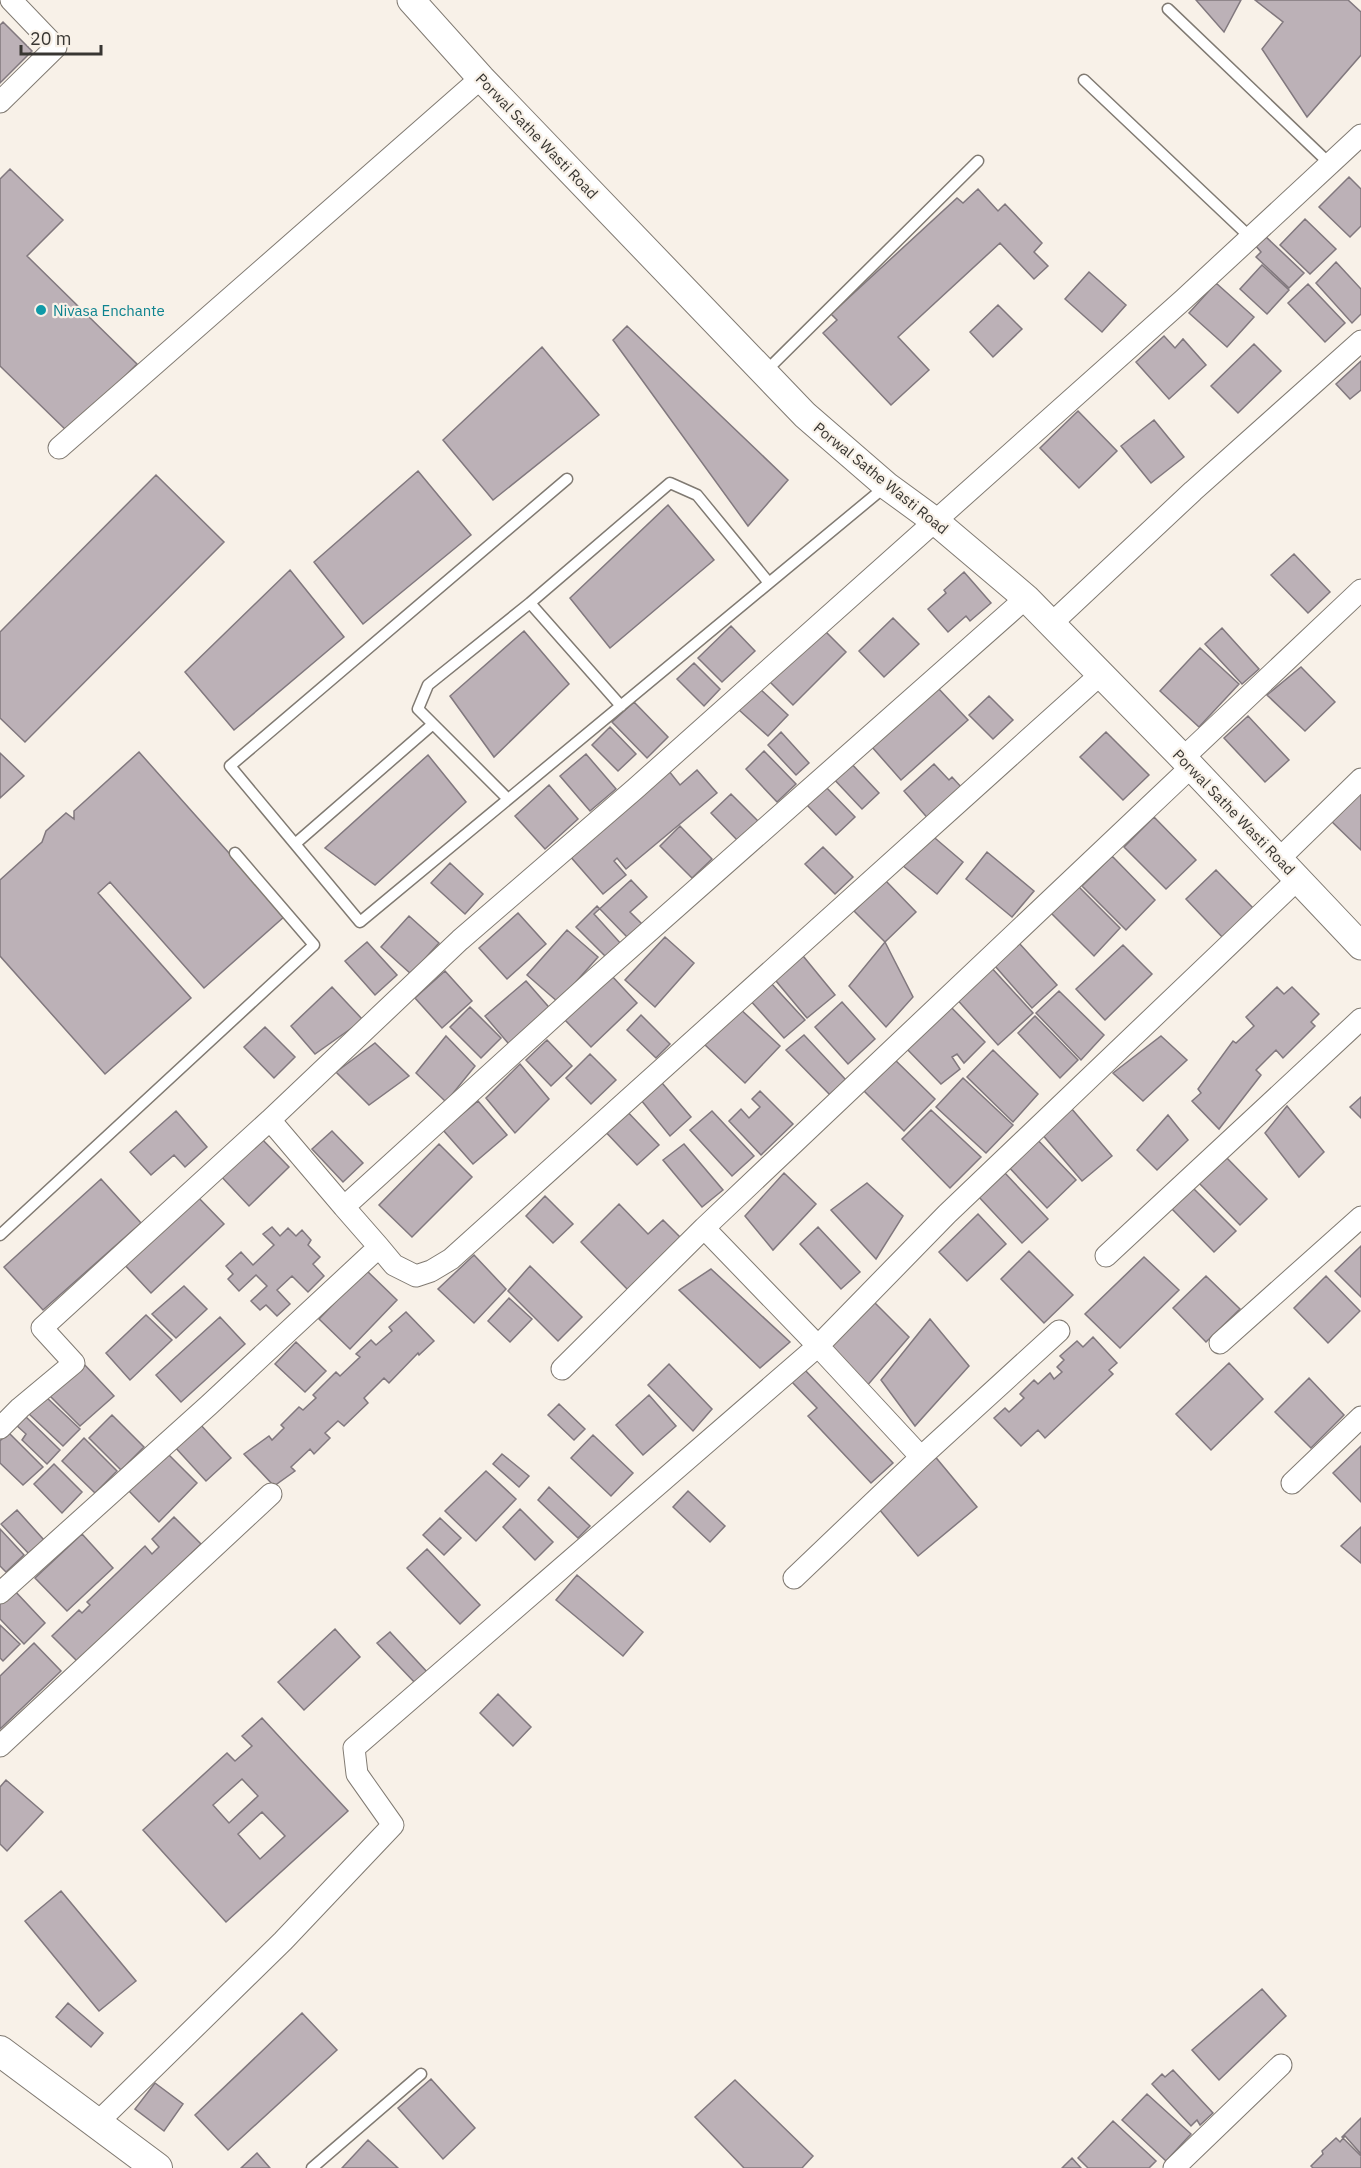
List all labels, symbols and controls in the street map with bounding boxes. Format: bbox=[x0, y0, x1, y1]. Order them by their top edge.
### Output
scale bar bbox=[21, 18, 100, 56]
text: 20 m bbox=[30, 27, 72, 50]
street label: Porwal Sathe Wasti Road bbox=[472, 69, 602, 203]
place label: Nivasa Enchante bbox=[53, 301, 165, 320]
marker: Nivasa Enchante bbox=[34, 303, 48, 317]
street label: Porwal Sathe Wasti Road bbox=[810, 418, 952, 538]
street label: Porwal Sathe Wasti Road bbox=[1169, 745, 1299, 879]

